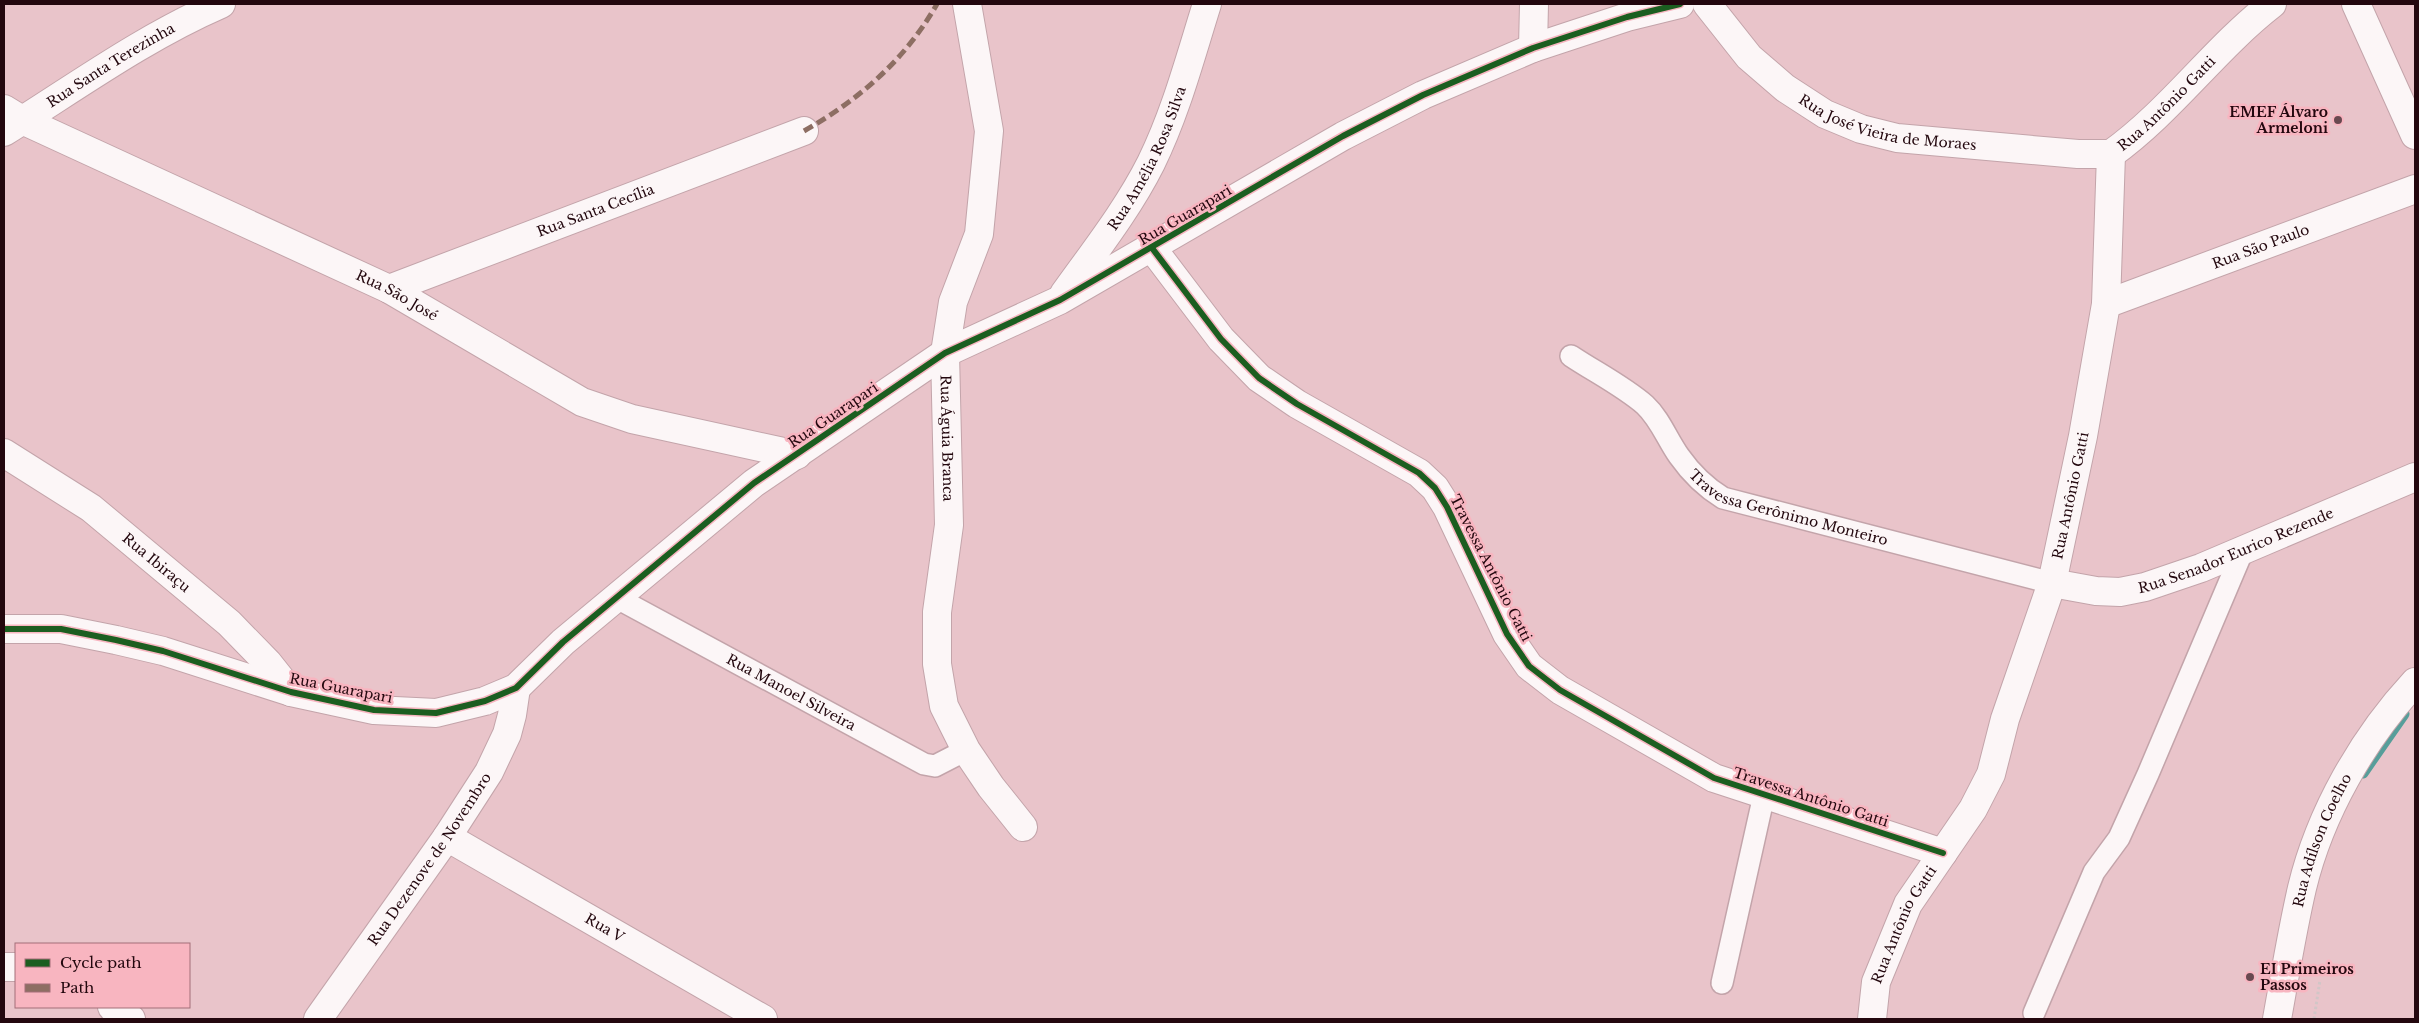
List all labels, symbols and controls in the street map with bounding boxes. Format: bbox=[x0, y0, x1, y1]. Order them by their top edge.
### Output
street label: Rua Santa Terezinha bbox=[43, 19, 178, 111]
street label: Rua Antônio Gatti bbox=[2114, 52, 2219, 155]
street label: Rua Amélia Rosa Silva bbox=[1104, 84, 1190, 234]
street label: Rua José Vieira de Moraes bbox=[1795, 90, 1977, 154]
place label: EMEF Álvaro Armeloni bbox=[2229, 103, 2328, 137]
marker: EMEF Álvaro Armeloni bbox=[2332, 114, 2344, 126]
street label: Rua Santa Cecília bbox=[534, 180, 657, 241]
street label: Rua Guarapari bbox=[1135, 181, 1235, 249]
street label: Rua São Paulo bbox=[2210, 220, 2312, 273]
street label: Rua São José bbox=[353, 266, 441, 325]
street label: Rua Águia Branca bbox=[937, 375, 957, 502]
street label: Rua Guarapari bbox=[785, 378, 882, 452]
street label: Rua Antônio Gatti bbox=[2048, 430, 2093, 561]
street label: Travessa Gerônimo Monteiro bbox=[1685, 466, 1890, 549]
street label: Travessa Antônio Gatti bbox=[1446, 492, 1536, 645]
street label: Rua Senador Eurico Rezende bbox=[2137, 504, 2336, 597]
street label: Rua Ibiraçu bbox=[119, 529, 195, 596]
street label: Rua Manoel Silveira bbox=[723, 650, 859, 735]
street label: Rua Guarapari bbox=[288, 669, 394, 707]
street label: Travessa Antônio Gatti bbox=[1731, 763, 1891, 831]
street label: Rua Dezenove de Novembro bbox=[364, 769, 495, 949]
street label: Rua Adílson Coelho bbox=[2289, 770, 2355, 909]
street label: Rua Antônio Gatti bbox=[1867, 862, 1940, 986]
street label: Rua V bbox=[582, 909, 628, 947]
legend bbox=[15, 943, 190, 1008]
text: Cycle path bbox=[60, 953, 142, 972]
place label: EI Primeiros Passos bbox=[2260, 960, 2354, 994]
marker: EI Primeiros Passos bbox=[2244, 971, 2256, 983]
text: Path bbox=[60, 978, 94, 997]

